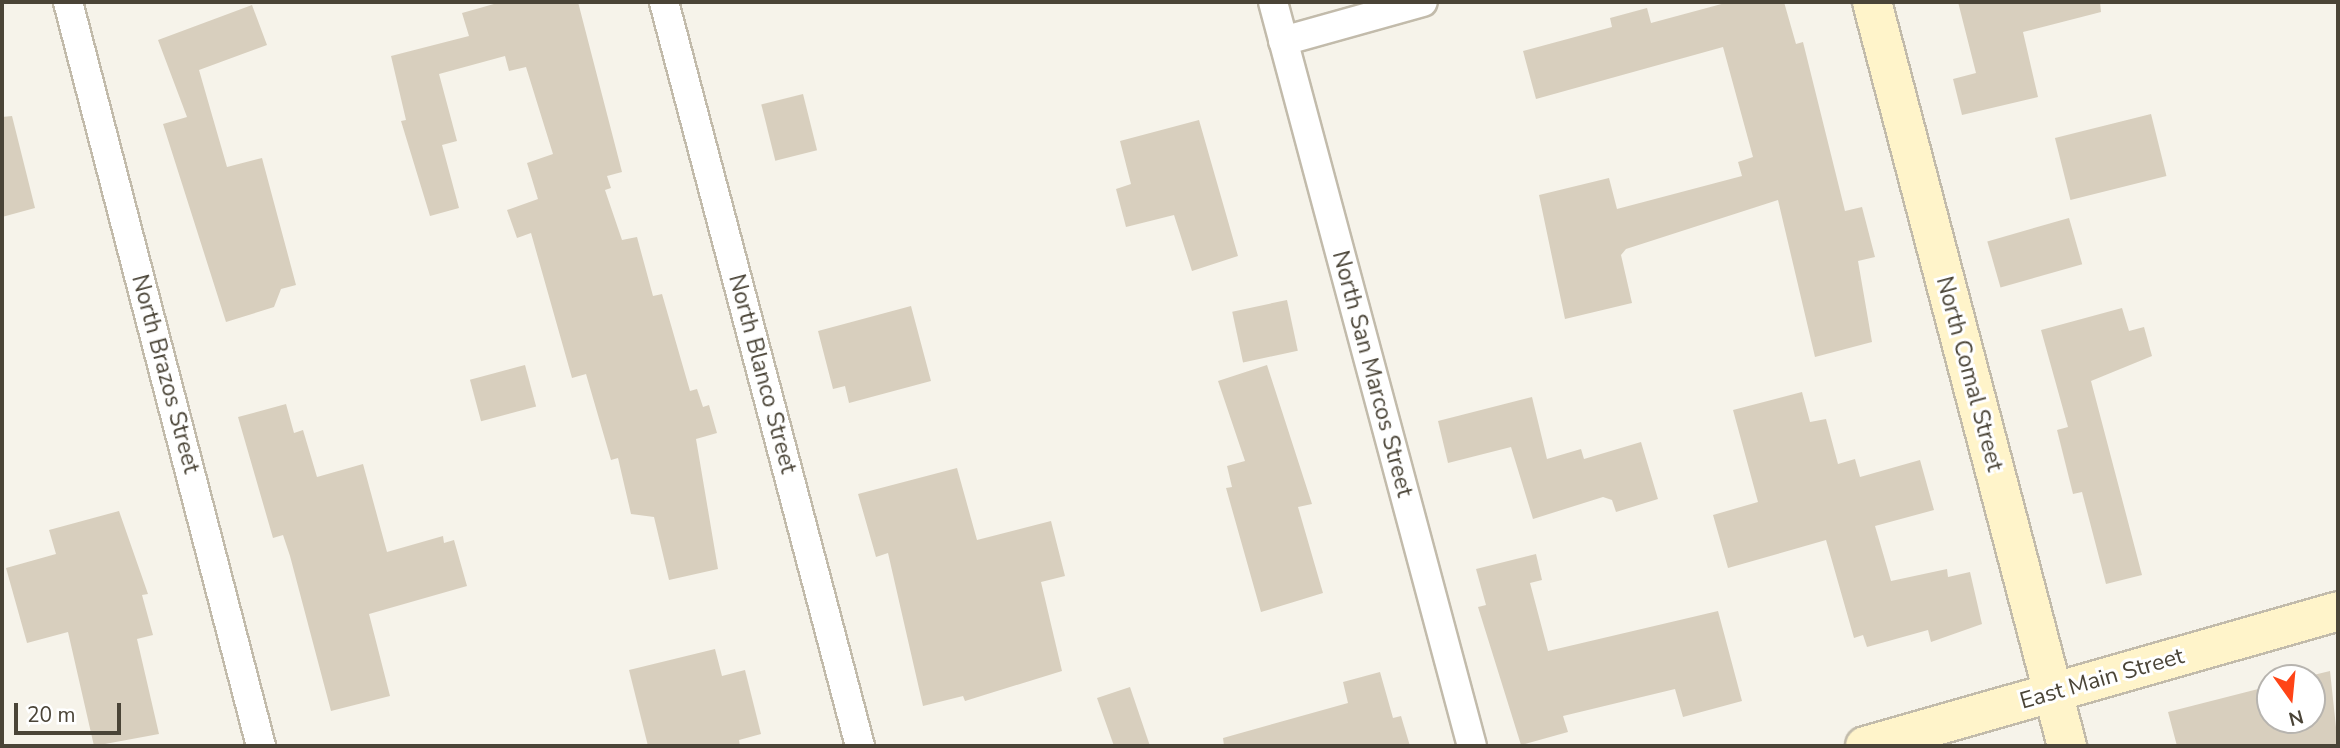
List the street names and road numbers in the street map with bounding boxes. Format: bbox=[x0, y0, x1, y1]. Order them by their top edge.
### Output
street label: North San Marcos Street bbox=[1326, 248, 1418, 500]
street label: North Blanco Street bbox=[722, 271, 802, 477]
street label: North Brazos Street bbox=[125, 272, 205, 476]
street label: North Comal Street bbox=[1930, 274, 2008, 474]
street label: East Main Street bbox=[2017, 642, 2187, 716]

